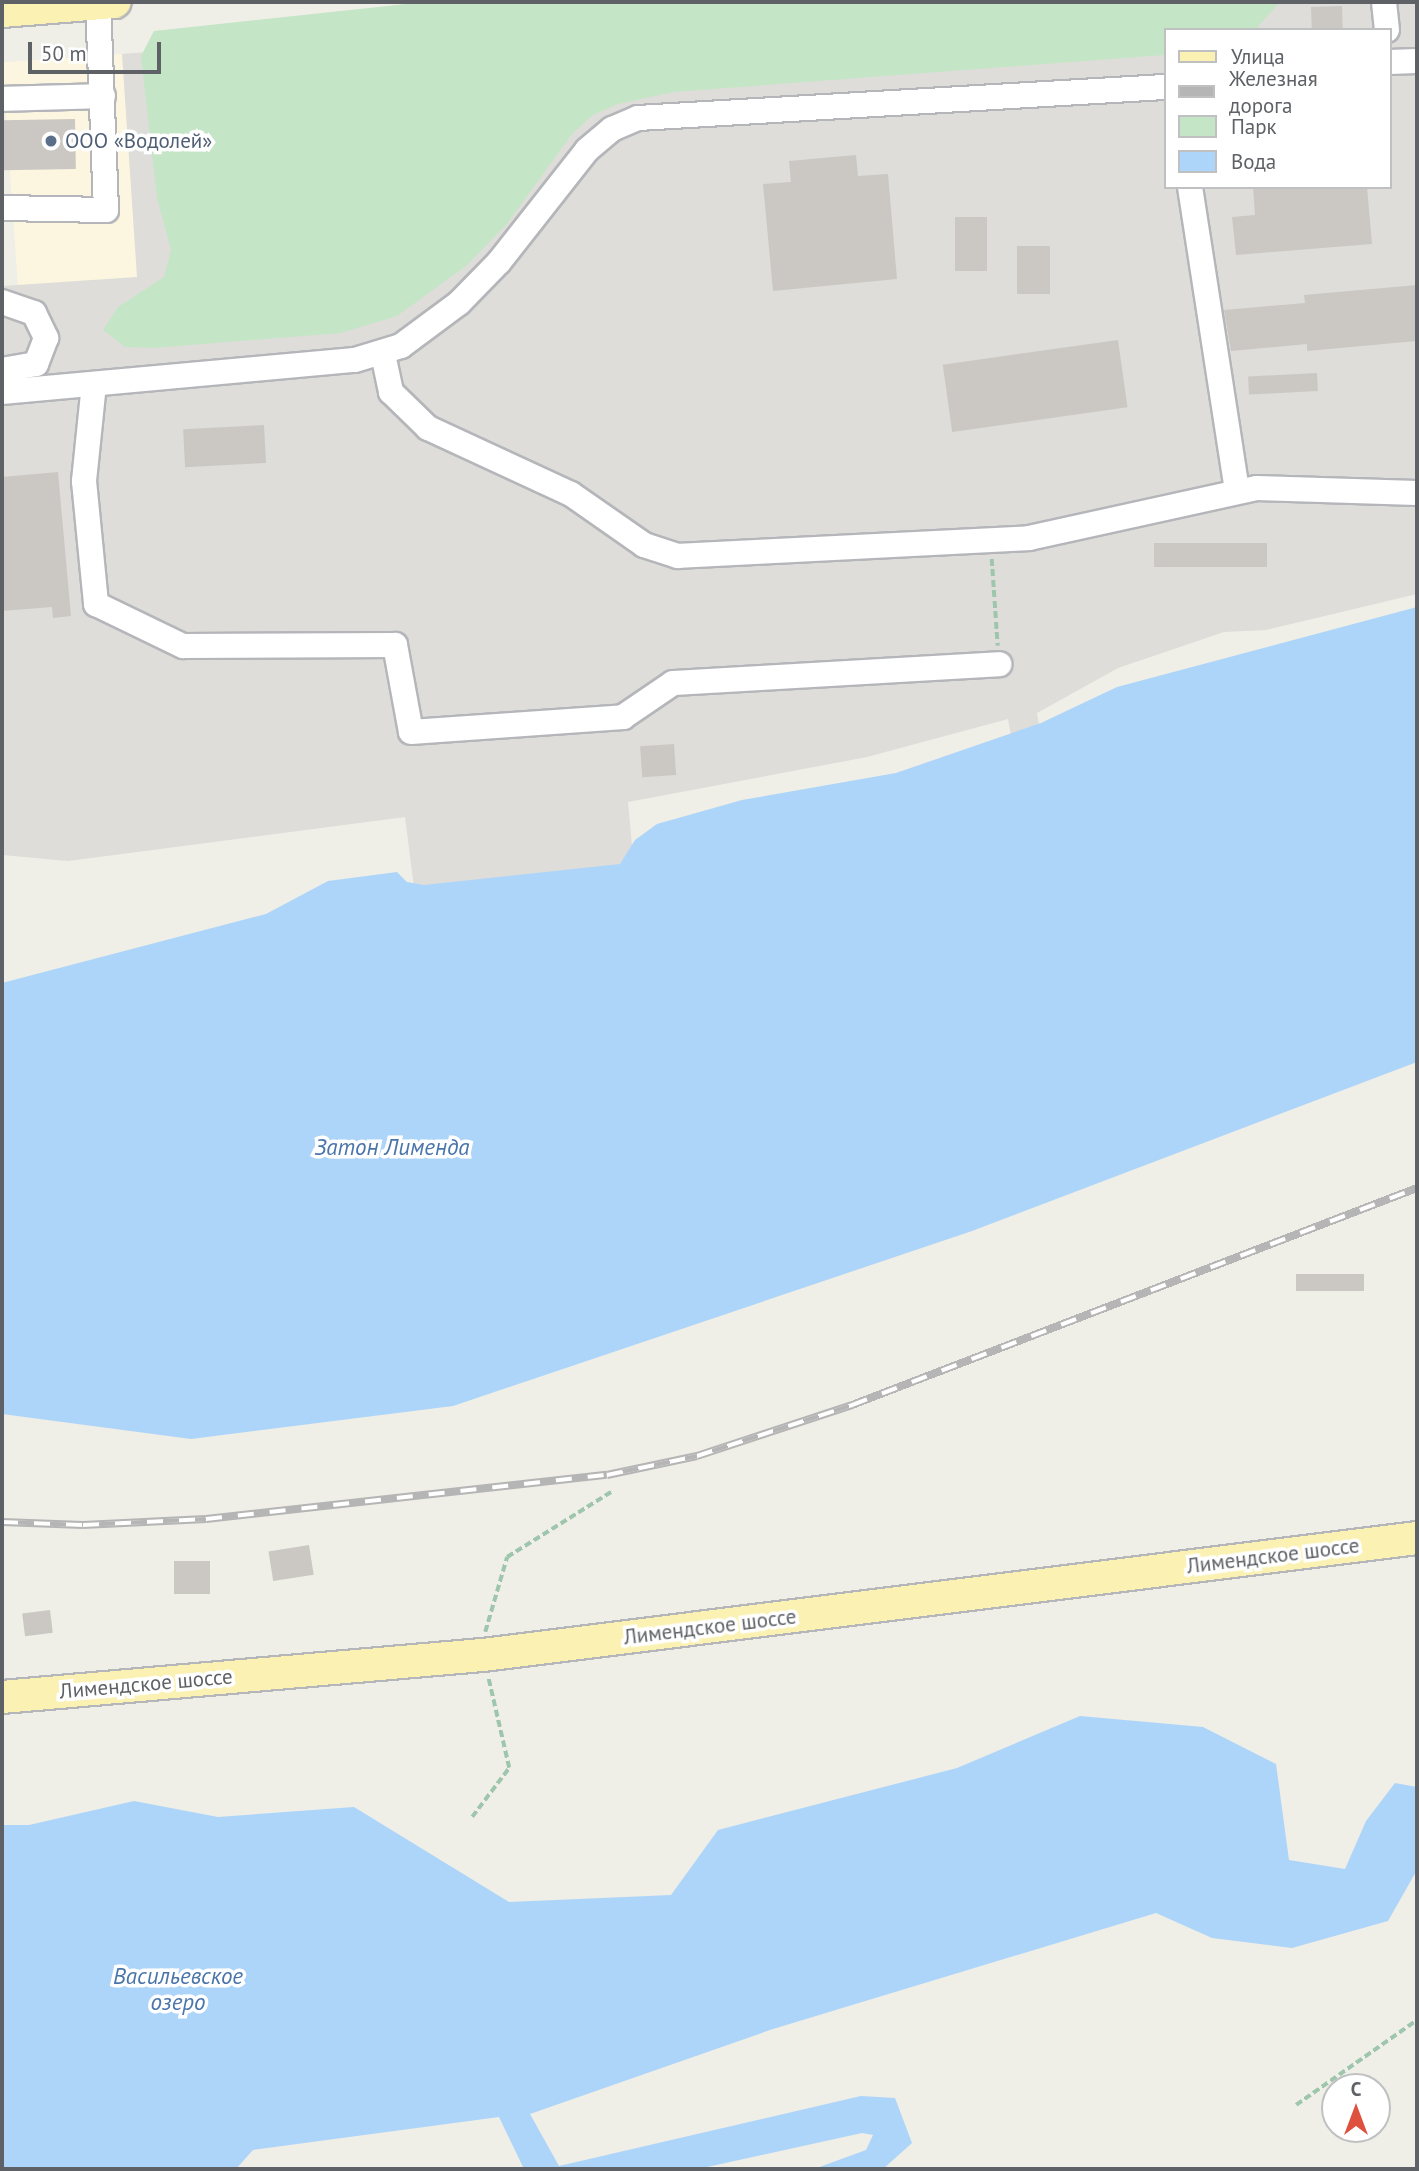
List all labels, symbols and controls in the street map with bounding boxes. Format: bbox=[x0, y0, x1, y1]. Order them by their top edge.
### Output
scale bar bbox=[32, 28, 164, 72]
legend bbox=[1164, 28, 1391, 189]
text: 50 m bbox=[41, 40, 87, 67]
text: Улица bbox=[1231, 43, 1285, 70]
text: Железная дорога bbox=[1229, 65, 1318, 119]
text: Парк bbox=[1231, 113, 1277, 140]
place label: ООО «Водолей» bbox=[65, 128, 212, 154]
marker: ООО «Водолей» bbox=[43, 133, 59, 149]
text: Вода bbox=[1231, 148, 1276, 175]
water label: Затон Лименда bbox=[314, 1133, 470, 1161]
street label: Лимендское шоссе bbox=[1185, 1533, 1361, 1579]
street label: Лимендское шоссе bbox=[622, 1604, 798, 1650]
street label: Лимендское шоссе bbox=[58, 1664, 234, 1704]
water label: Васильевское озеро bbox=[113, 1962, 243, 2016]
north arrow bbox=[1321, 2073, 1391, 2143]
text: С bbox=[1351, 2077, 1361, 2101]

